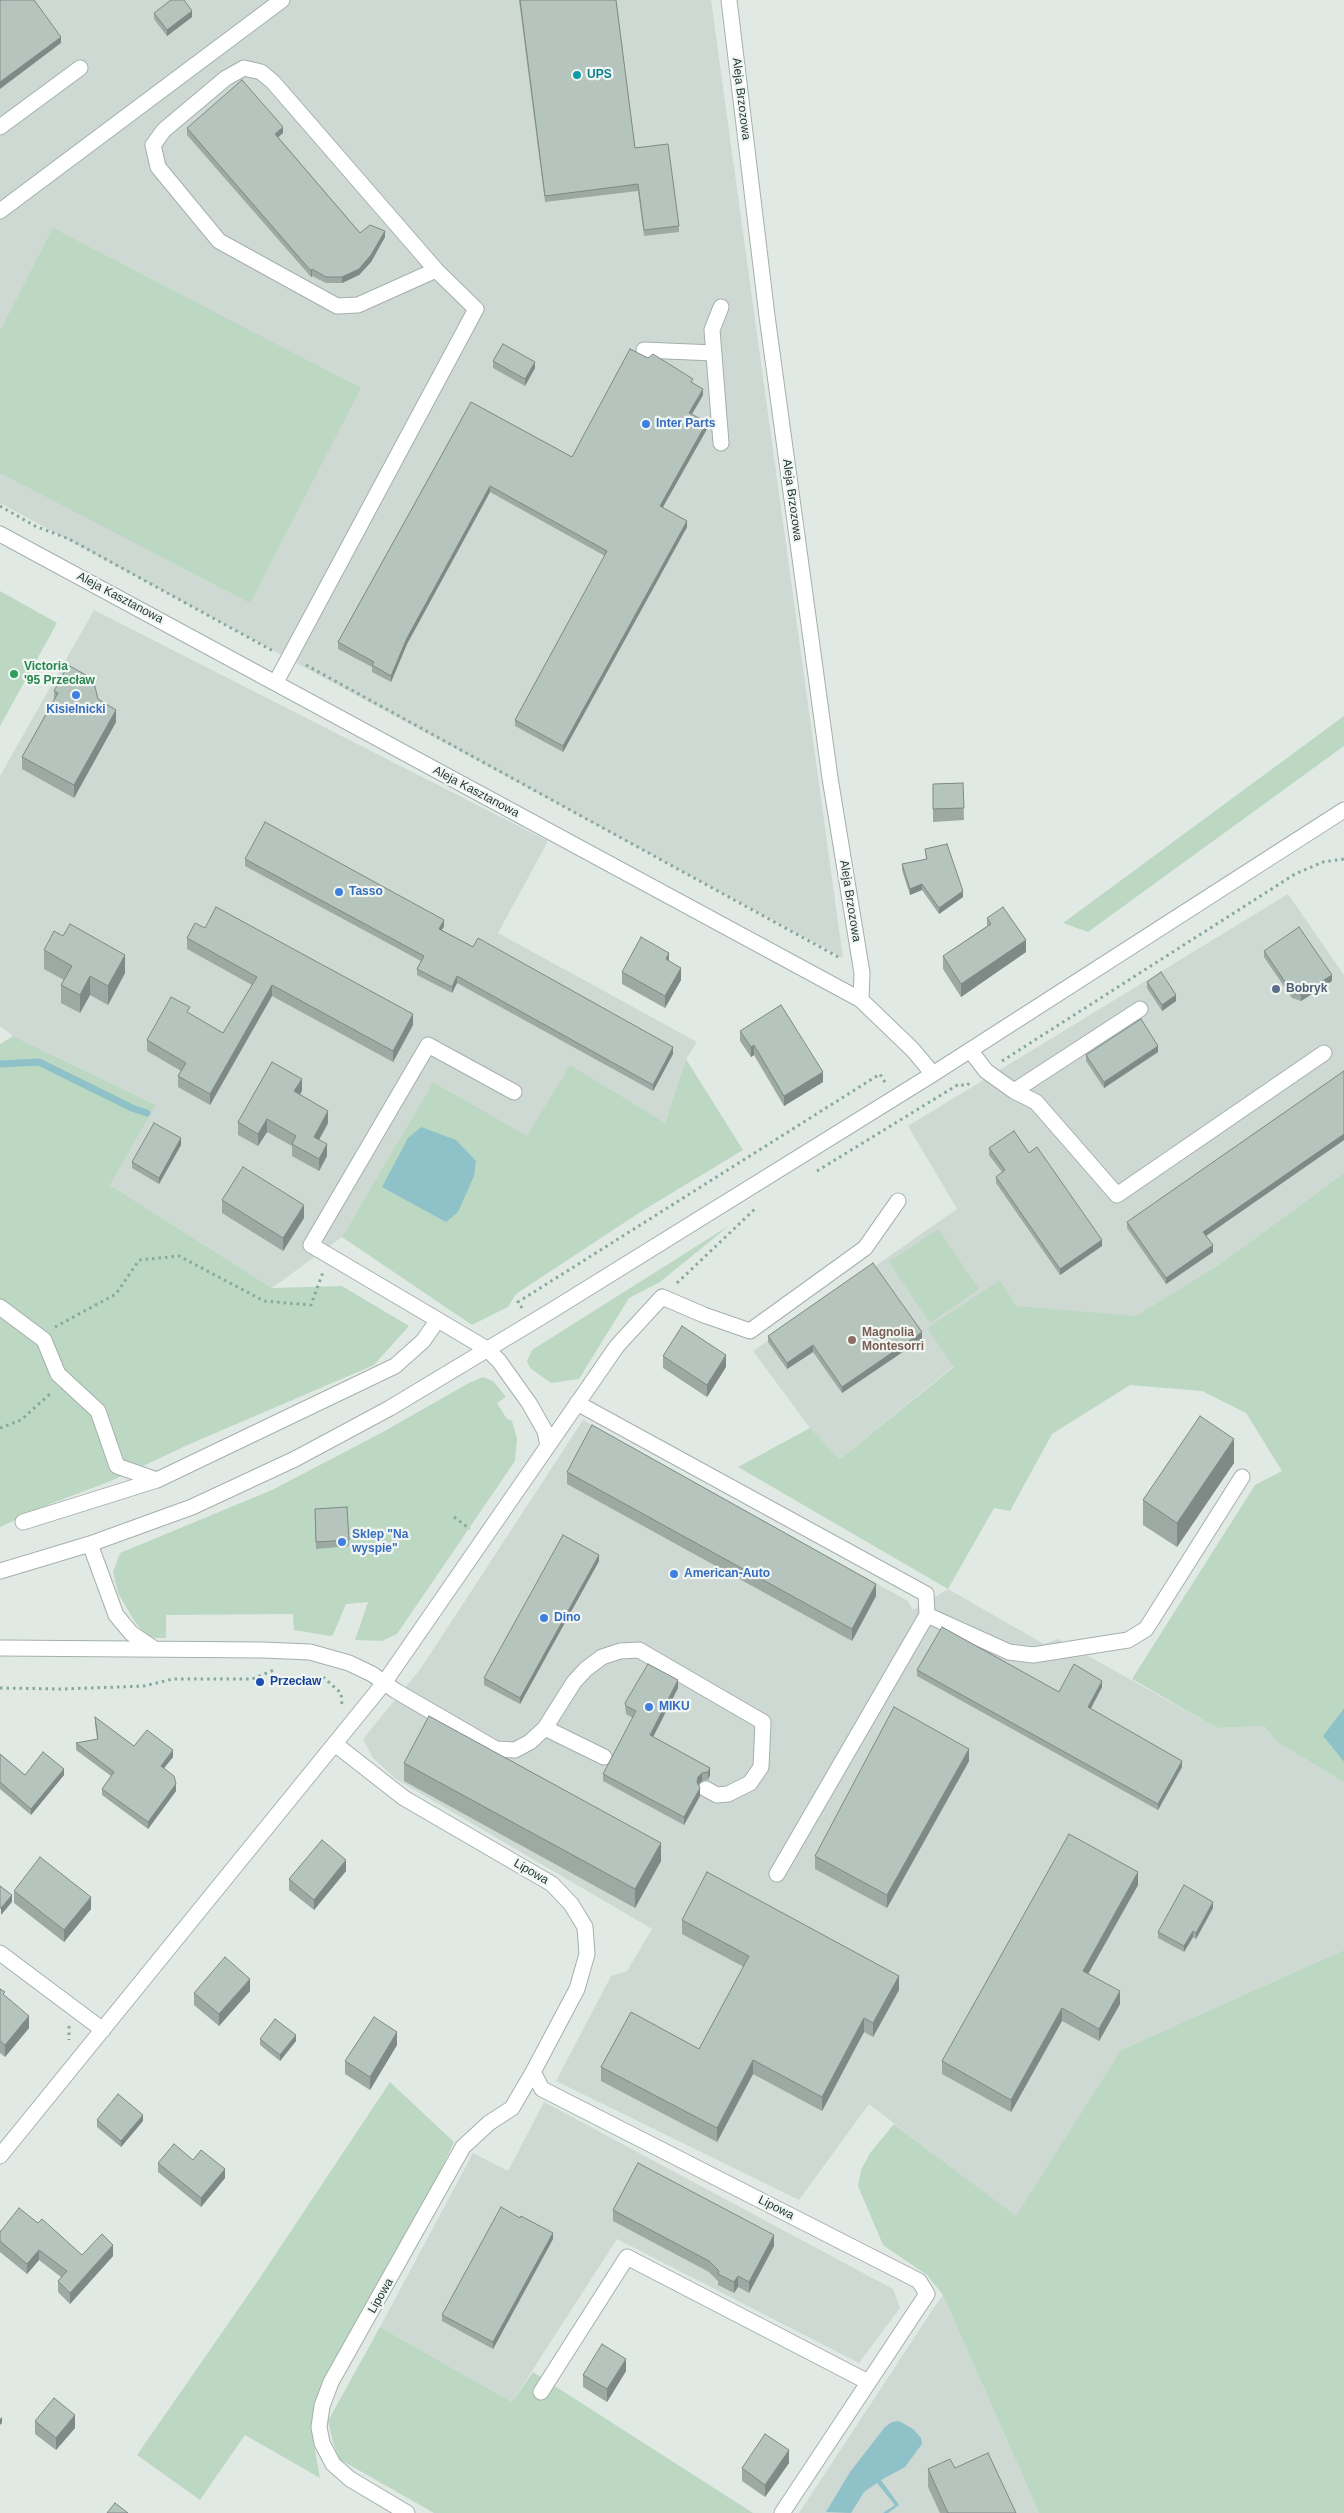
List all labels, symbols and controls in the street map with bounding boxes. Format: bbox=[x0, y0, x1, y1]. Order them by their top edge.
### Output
street label: Aleja Brzozowa bbox=[729, 57, 753, 141]
place label: UPS bbox=[587, 68, 612, 82]
marker: UPS bbox=[571, 69, 583, 81]
place label: Inter Parts bbox=[656, 417, 715, 431]
marker: Inter Parts bbox=[640, 418, 652, 430]
street label: Aleja Brzozowa bbox=[779, 458, 805, 542]
street label: Aleja Kasztanowa bbox=[75, 569, 165, 627]
place label: Victoria '95 Przecław bbox=[24, 660, 95, 688]
marker: Victoria '95 Przecław bbox=[8, 668, 20, 680]
marker: Kisielnicki bbox=[70, 689, 82, 701]
place label: Kisielnicki bbox=[46, 703, 106, 717]
street label: Aleja Kasztanowa bbox=[431, 763, 521, 821]
street label: Aleja Brzozowa bbox=[836, 859, 864, 943]
place label: Tasso bbox=[349, 885, 383, 899]
marker: Tasso bbox=[333, 886, 345, 898]
place label: Bobryk bbox=[1286, 982, 1327, 996]
marker: Bobryk bbox=[1270, 983, 1282, 995]
place label: Magnolia Montesorri bbox=[862, 1326, 924, 1354]
marker: Magnolia Montesorri bbox=[846, 1334, 858, 1346]
place label: Sklep "Na wyspie" bbox=[352, 1528, 408, 1556]
marker: Sklep "Na wyspie" bbox=[336, 1536, 348, 1548]
place label: American-Auto bbox=[684, 1567, 770, 1581]
marker: American-Auto bbox=[668, 1568, 680, 1580]
place label: Dino bbox=[554, 1611, 581, 1625]
marker: Dino bbox=[538, 1612, 550, 1624]
place label: Przecław bbox=[270, 1675, 321, 1689]
marker: Przecław bbox=[254, 1676, 266, 1688]
place label: MIKU bbox=[659, 1700, 690, 1714]
marker: MIKU bbox=[643, 1701, 655, 1713]
street label: Lipowa bbox=[511, 1856, 551, 1888]
street label: Lipowa bbox=[756, 2193, 796, 2223]
street label: Lipowa bbox=[365, 2276, 397, 2316]

